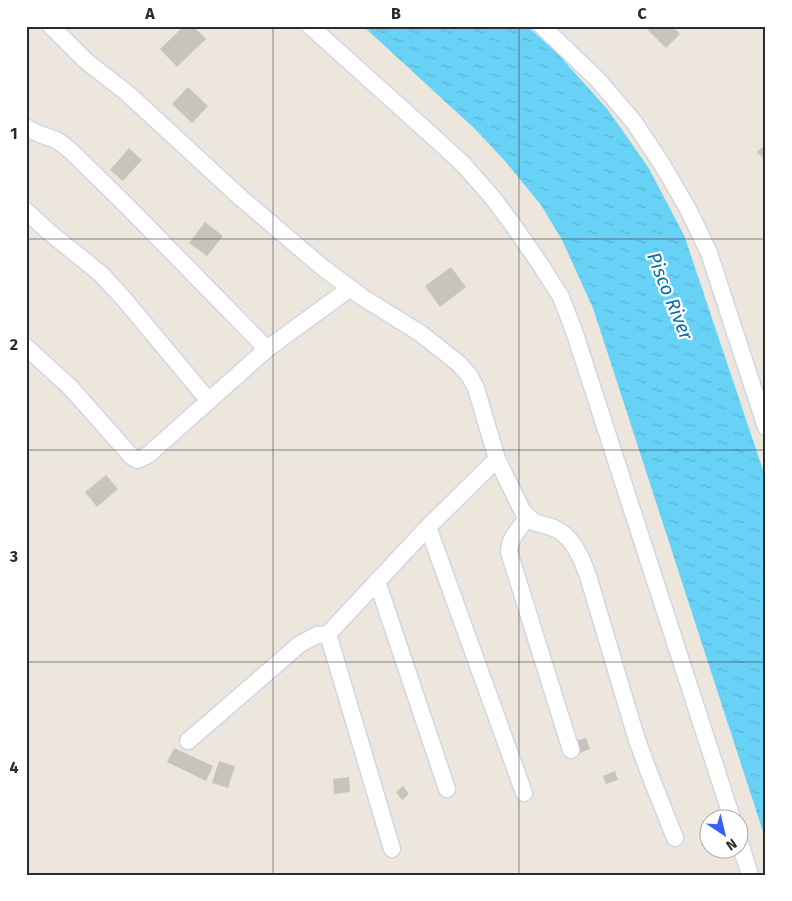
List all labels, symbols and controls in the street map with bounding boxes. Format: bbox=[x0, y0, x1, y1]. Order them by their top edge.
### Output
text: A bbox=[144, 4, 155, 23]
text: B bbox=[391, 4, 401, 23]
text: C bbox=[637, 4, 647, 23]
text: 1 bbox=[10, 124, 18, 143]
water label: Pisco River bbox=[642, 249, 698, 344]
text: 2 bbox=[10, 335, 18, 354]
text: 3 bbox=[9, 547, 18, 566]
text: 4 bbox=[9, 758, 19, 777]
north arrow bbox=[700, 808, 750, 858]
text: N bbox=[722, 835, 740, 854]

